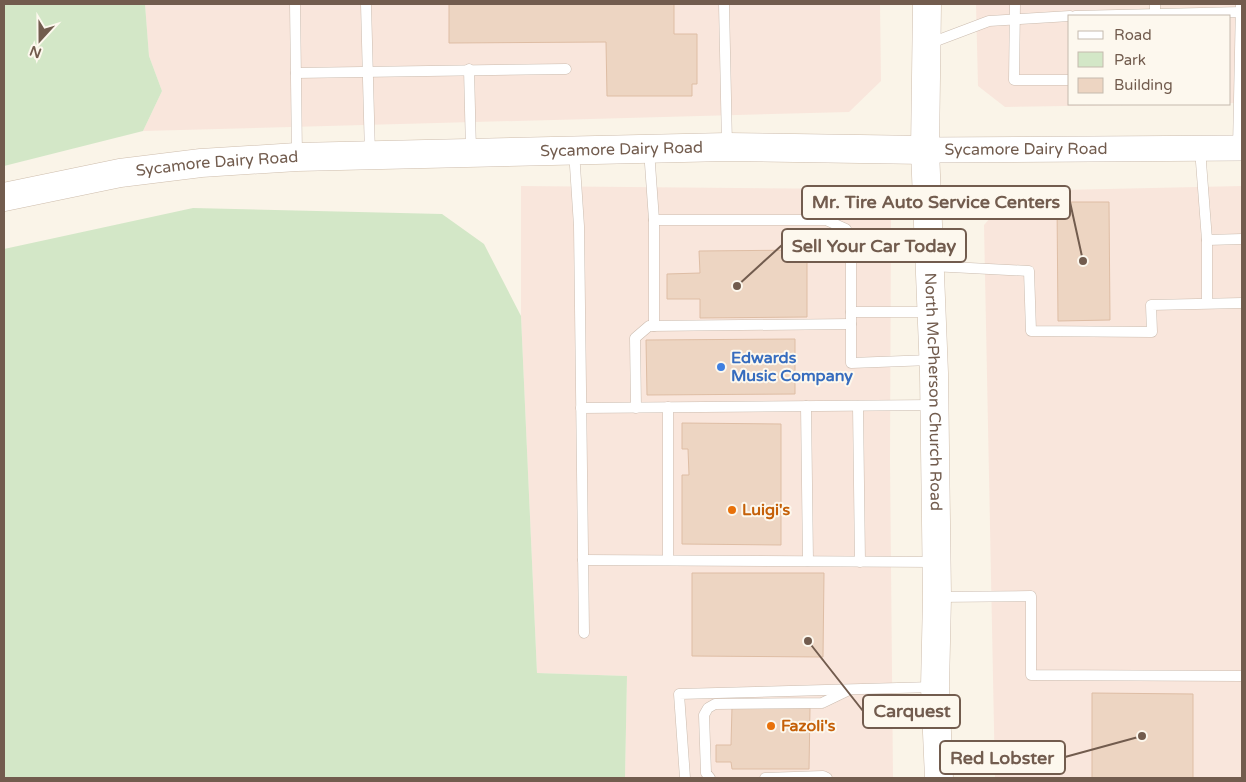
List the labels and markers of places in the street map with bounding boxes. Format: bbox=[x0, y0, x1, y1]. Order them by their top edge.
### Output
callout: Mr. Tire Auto Service Centers bbox=[802, 186, 1070, 219]
callout: Sell Your Car Today bbox=[782, 229, 966, 262]
place label: Edwards Music Company bbox=[731, 348, 853, 386]
marker: Edwards Music Company bbox=[715, 361, 727, 373]
place label: Luigi's bbox=[742, 500, 791, 520]
marker: Luigi's bbox=[726, 504, 738, 516]
callout: Carquest bbox=[863, 695, 960, 728]
place label: Fazoli's bbox=[781, 716, 836, 736]
marker: Fazoli's bbox=[765, 720, 777, 732]
callout: Red Lobster bbox=[940, 741, 1065, 774]

